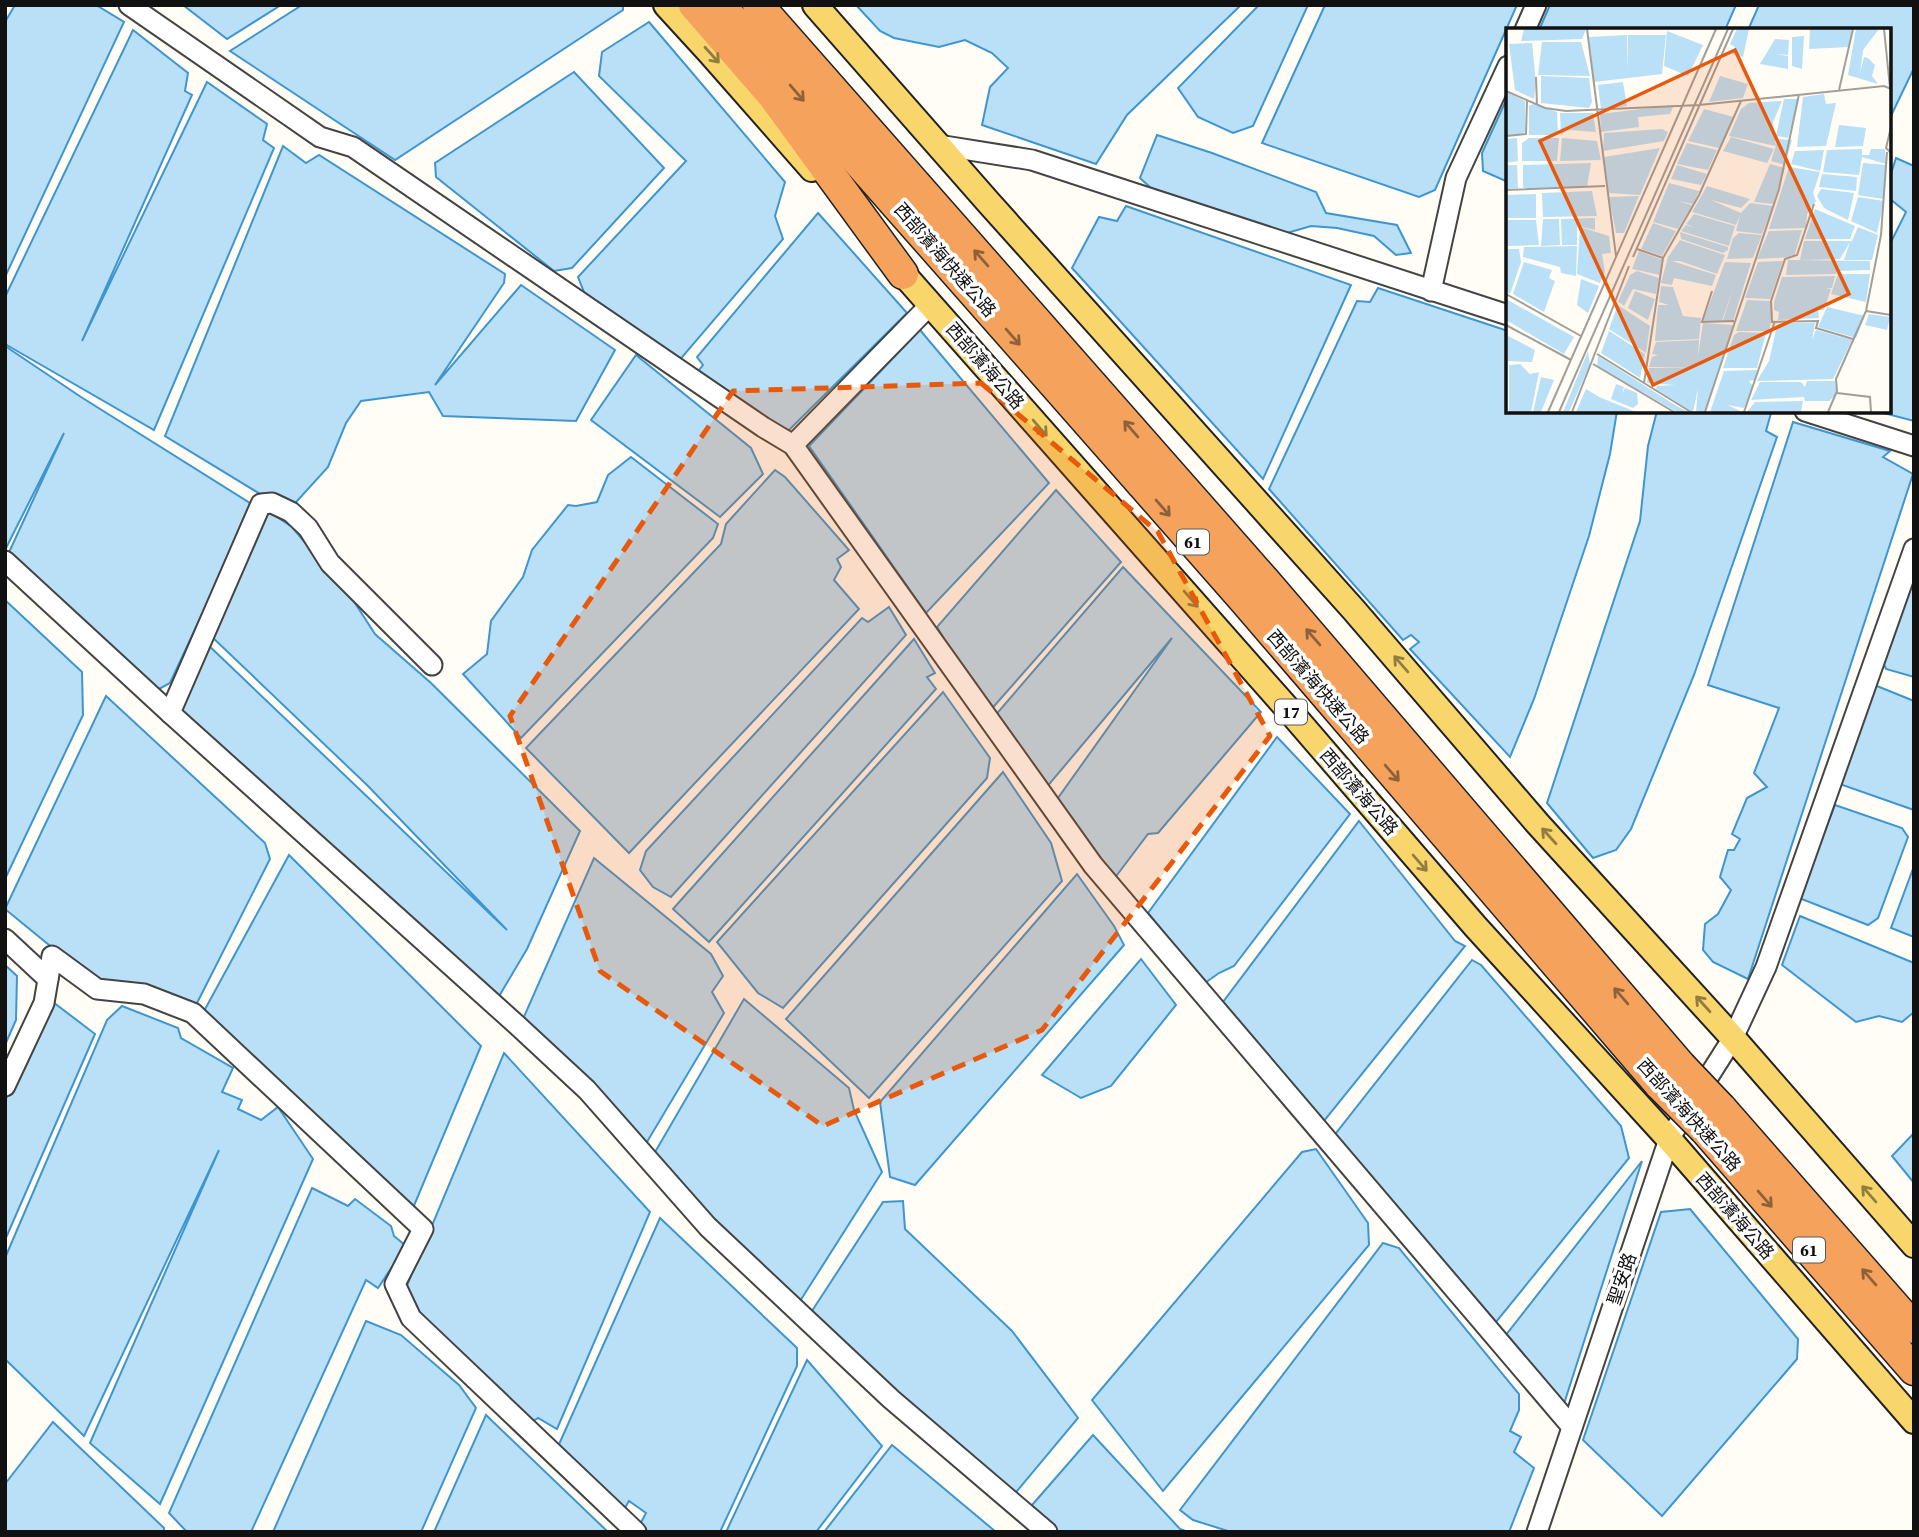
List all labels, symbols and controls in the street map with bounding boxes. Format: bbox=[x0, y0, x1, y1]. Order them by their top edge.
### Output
inset map bbox=[1506, 28, 1891, 413]
one-way arrow bbox=[704, 46, 720, 64]
one-way arrow bbox=[789, 84, 806, 101]
street label: 西部濱海快速公路 bbox=[889, 197, 1002, 322]
one-way arrow bbox=[973, 249, 989, 267]
street label: 西部濱海公路 bbox=[941, 317, 1030, 415]
one-way arrow bbox=[1005, 328, 1021, 346]
one-way arrow bbox=[1032, 419, 1049, 436]
one-way arrow bbox=[1123, 420, 1139, 438]
one-way arrow bbox=[1155, 499, 1171, 517]
road number: 61 bbox=[1177, 530, 1209, 554]
one-way arrow bbox=[1183, 590, 1199, 608]
street label: 西部濱海快速公路 bbox=[1262, 624, 1375, 749]
one-way arrow bbox=[1305, 629, 1321, 647]
one-way arrow bbox=[1393, 656, 1409, 674]
road number: 17 bbox=[1275, 699, 1307, 724]
street label: 西部濱海公路 bbox=[1315, 743, 1404, 841]
one-way arrow bbox=[1384, 763, 1400, 781]
one-way arrow bbox=[1541, 828, 1558, 845]
one-way arrow bbox=[1412, 854, 1428, 872]
one-way arrow bbox=[1613, 987, 1629, 1005]
one-way arrow bbox=[1695, 996, 1711, 1014]
street label: 西部濱海快速公路 bbox=[1632, 1053, 1747, 1177]
street label: 西部濱海公路 bbox=[1691, 1167, 1780, 1265]
one-way arrow bbox=[1861, 1185, 1877, 1203]
one-way arrow bbox=[1757, 1190, 1773, 1208]
road number: 61 bbox=[1793, 1238, 1825, 1262]
street label: 聖安路 bbox=[1601, 1249, 1642, 1308]
one-way arrow bbox=[1861, 1268, 1877, 1286]

